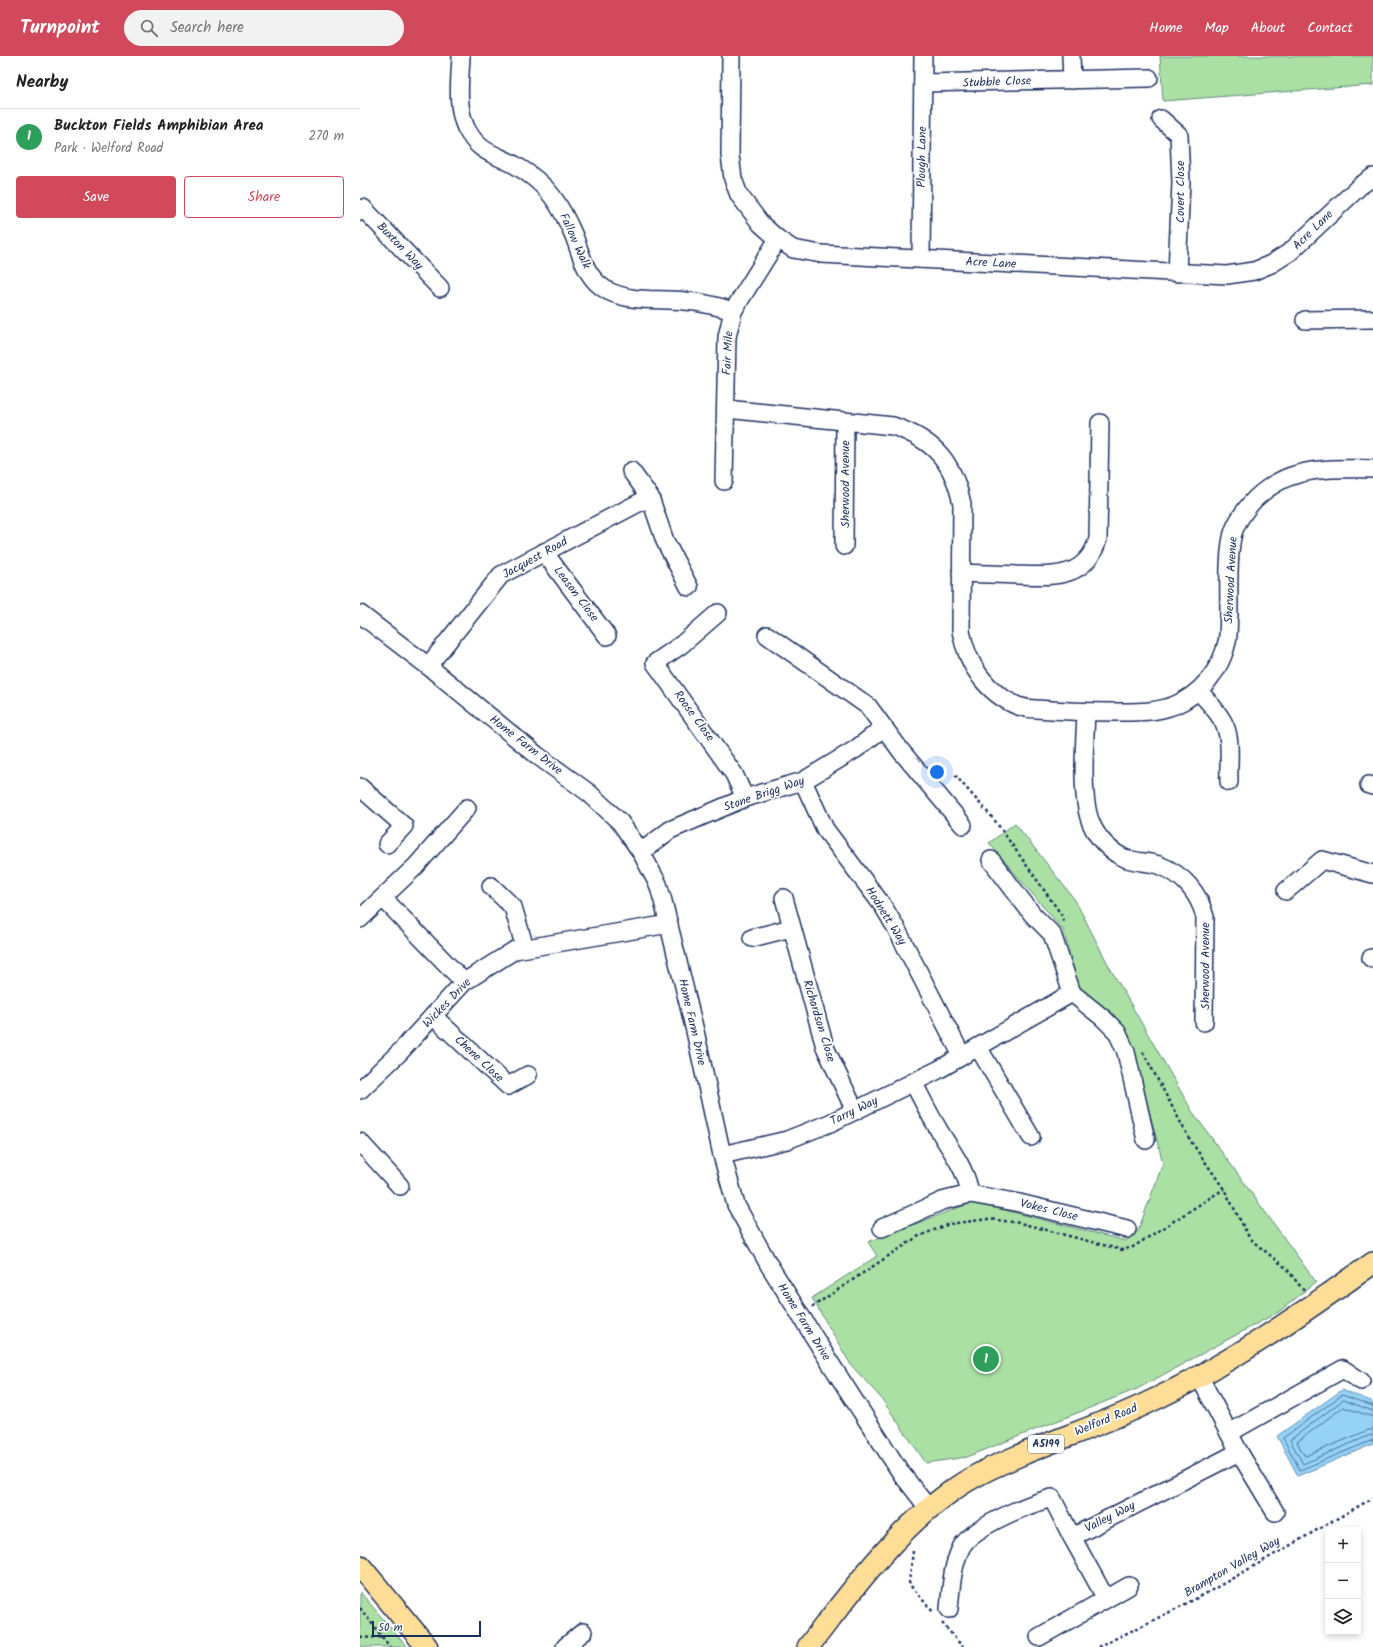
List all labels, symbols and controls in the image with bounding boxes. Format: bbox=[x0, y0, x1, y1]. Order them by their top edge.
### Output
search box bbox=[124, 10, 404, 46]
text: Turnpoint bbox=[20, 13, 100, 43]
text: Search here bbox=[170, 16, 244, 40]
icon: search bbox=[138, 17, 160, 39]
text: Home bbox=[1149, 17, 1183, 39]
text: Map bbox=[1205, 17, 1229, 39]
text: About bbox=[1251, 17, 1285, 39]
text: Contact bbox=[1307, 17, 1353, 39]
text: Nearby bbox=[16, 69, 68, 96]
street label: Stubble Close bbox=[962, 71, 1032, 93]
text: Buckton Fields Amphibian Area bbox=[54, 114, 263, 138]
street label: Plough Lane bbox=[912, 125, 932, 188]
text: 1 bbox=[27, 126, 31, 147]
text: 270 m bbox=[308, 126, 344, 147]
text: Park · Welford Road bbox=[54, 138, 163, 159]
street label: Covert Close bbox=[1171, 160, 1190, 223]
button: Save bbox=[16, 176, 176, 218]
button: Share bbox=[184, 176, 344, 218]
street label: Acre Lane bbox=[1288, 205, 1338, 254]
street label: Fallow Walk bbox=[554, 210, 596, 272]
street label: Buxton Way bbox=[372, 218, 428, 275]
street label: Acre Lane bbox=[965, 252, 1017, 274]
street label: Fair Mile bbox=[717, 330, 739, 376]
street label: Sherwood Avenue bbox=[836, 440, 855, 528]
street label: Jacquest Road bbox=[499, 532, 572, 584]
street label: Sherwood Avenue bbox=[1219, 535, 1243, 624]
street label: Leason Close bbox=[549, 562, 604, 626]
street label: Roose Close bbox=[669, 686, 719, 746]
street label: Home Farm Drive bbox=[485, 710, 567, 780]
your location bbox=[927, 762, 947, 782]
street label: Stone Brigg Way bbox=[721, 771, 807, 817]
street label: Hodnett Way bbox=[860, 883, 912, 949]
street label: Sherwood Avenue bbox=[1196, 922, 1215, 1010]
street label: Wickes Drive bbox=[418, 973, 476, 1032]
street label: Home Farm Drive bbox=[673, 977, 711, 1068]
street label: Richardson Close bbox=[797, 978, 841, 1065]
street label: Chene Close bbox=[450, 1031, 508, 1087]
street label: Tarry Way bbox=[827, 1091, 881, 1131]
street label: Vokes Close bbox=[1018, 1194, 1080, 1226]
street label: Home Farm Drive bbox=[772, 1279, 836, 1365]
pin: 1 bbox=[973, 1344, 999, 1374]
street label: Welford Road bbox=[1072, 1398, 1141, 1441]
road number: A5199 bbox=[1028, 1435, 1064, 1453]
street label: Valley Way bbox=[1081, 1496, 1139, 1538]
map controls bbox=[1325, 1527, 1361, 1635]
button: + bbox=[1325, 1527, 1361, 1563]
street label: Brampton Valley Way bbox=[1180, 1532, 1284, 1602]
button: − bbox=[1325, 1563, 1361, 1599]
button: layers bbox=[1325, 1599, 1361, 1635]
scale bar bbox=[372, 1619, 481, 1638]
text: 50 m bbox=[378, 1619, 403, 1637]

